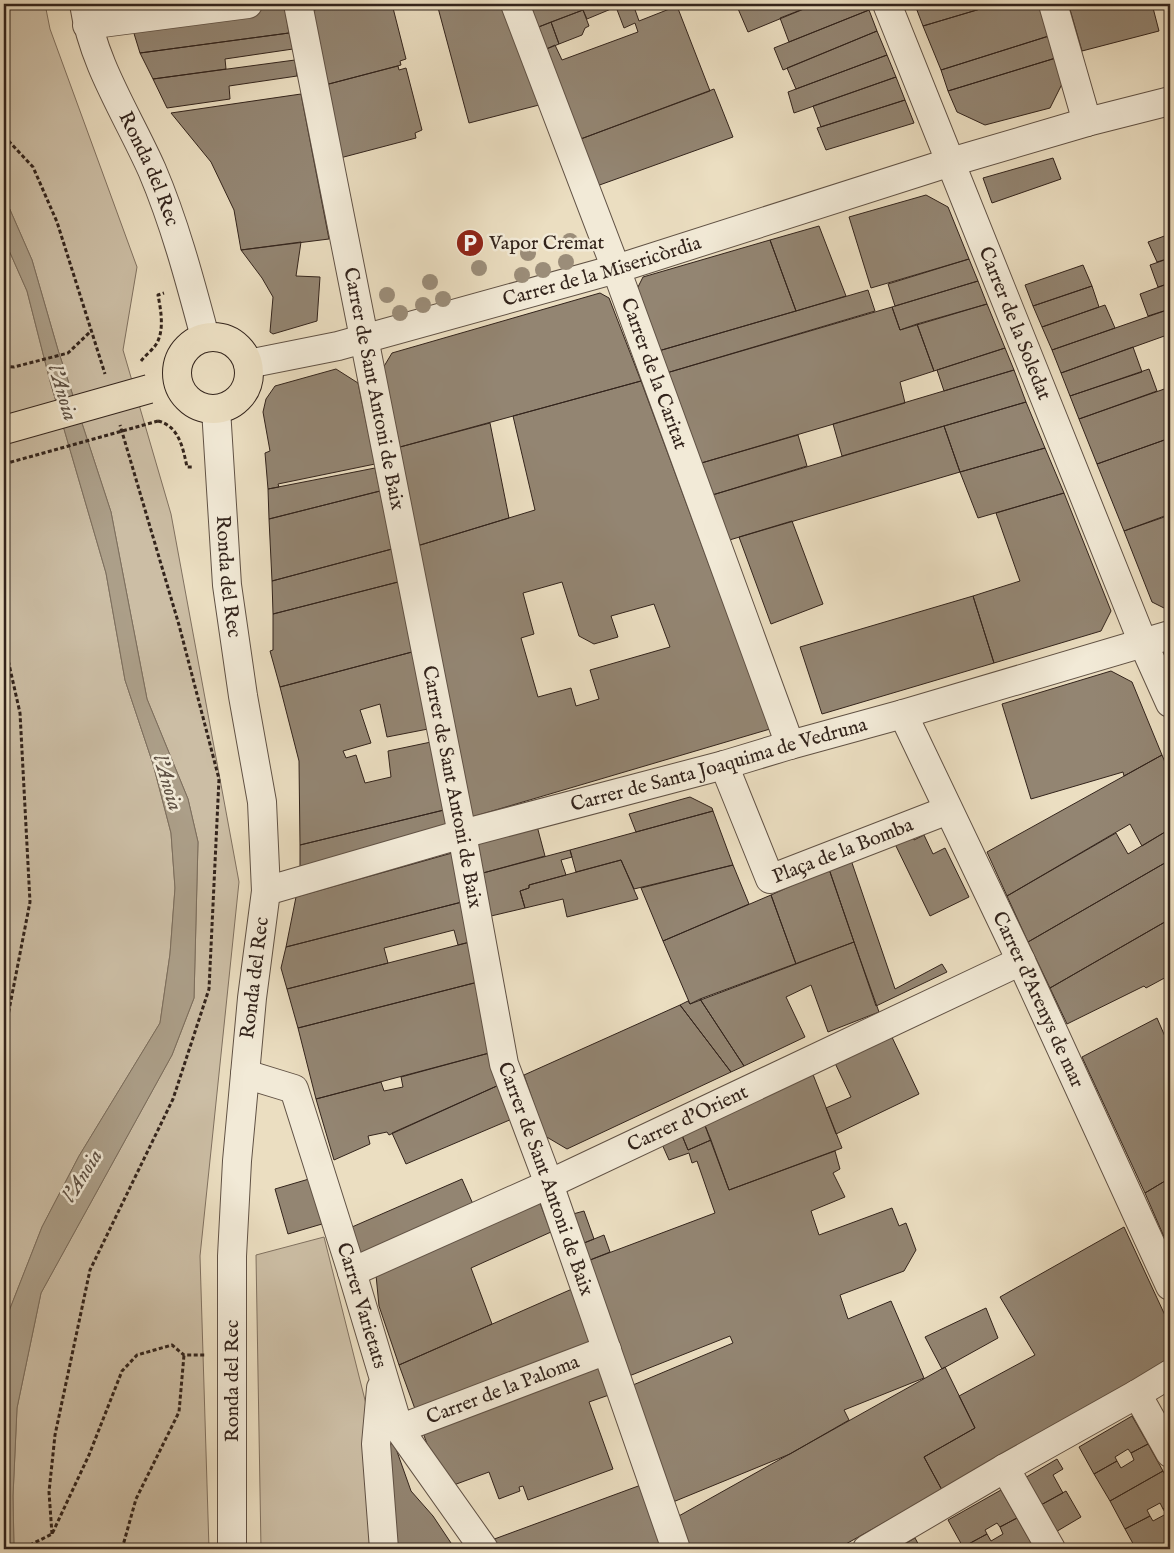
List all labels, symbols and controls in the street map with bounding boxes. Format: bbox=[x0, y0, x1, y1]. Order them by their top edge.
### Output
street label: Ronda del Rec bbox=[113, 107, 185, 230]
parking icon: Vapor Cremat bbox=[455, 228, 485, 258]
street label: Carrer de la Misericòrdia bbox=[500, 230, 705, 312]
place label: Vapor Cremat bbox=[488, 231, 605, 256]
street label: Carrer de la Soledat bbox=[973, 243, 1057, 404]
street label: Carrer de Sant Antoni de Baix bbox=[338, 265, 410, 512]
street label: Carrer de la Caritat bbox=[615, 295, 693, 453]
water label: l'Anoia bbox=[41, 362, 83, 424]
street label: Ronda del Rec bbox=[210, 515, 247, 639]
street label: Carrer de Sant Antoni de Baix bbox=[417, 663, 488, 911]
street label: Carrer de Santa Joaquima de Vedruna bbox=[568, 712, 870, 817]
water label: l'Anoia bbox=[146, 752, 188, 814]
street label: Plaça de la Bomba bbox=[769, 812, 917, 889]
street label: Carrer d'Arenys de mar bbox=[987, 907, 1090, 1092]
street label: Ronda del Rec bbox=[235, 916, 275, 1040]
street label: Carrer de Sant Antoni de Baix bbox=[492, 1058, 599, 1299]
street label: Carrer d'Orient bbox=[623, 1079, 752, 1158]
water label: l'Anoia bbox=[56, 1145, 110, 1207]
street label: Carrer Varietats bbox=[331, 1239, 393, 1371]
street label: Ronda del Rec bbox=[220, 1320, 245, 1442]
street label: Carrer de la Paloma bbox=[423, 1349, 583, 1430]

